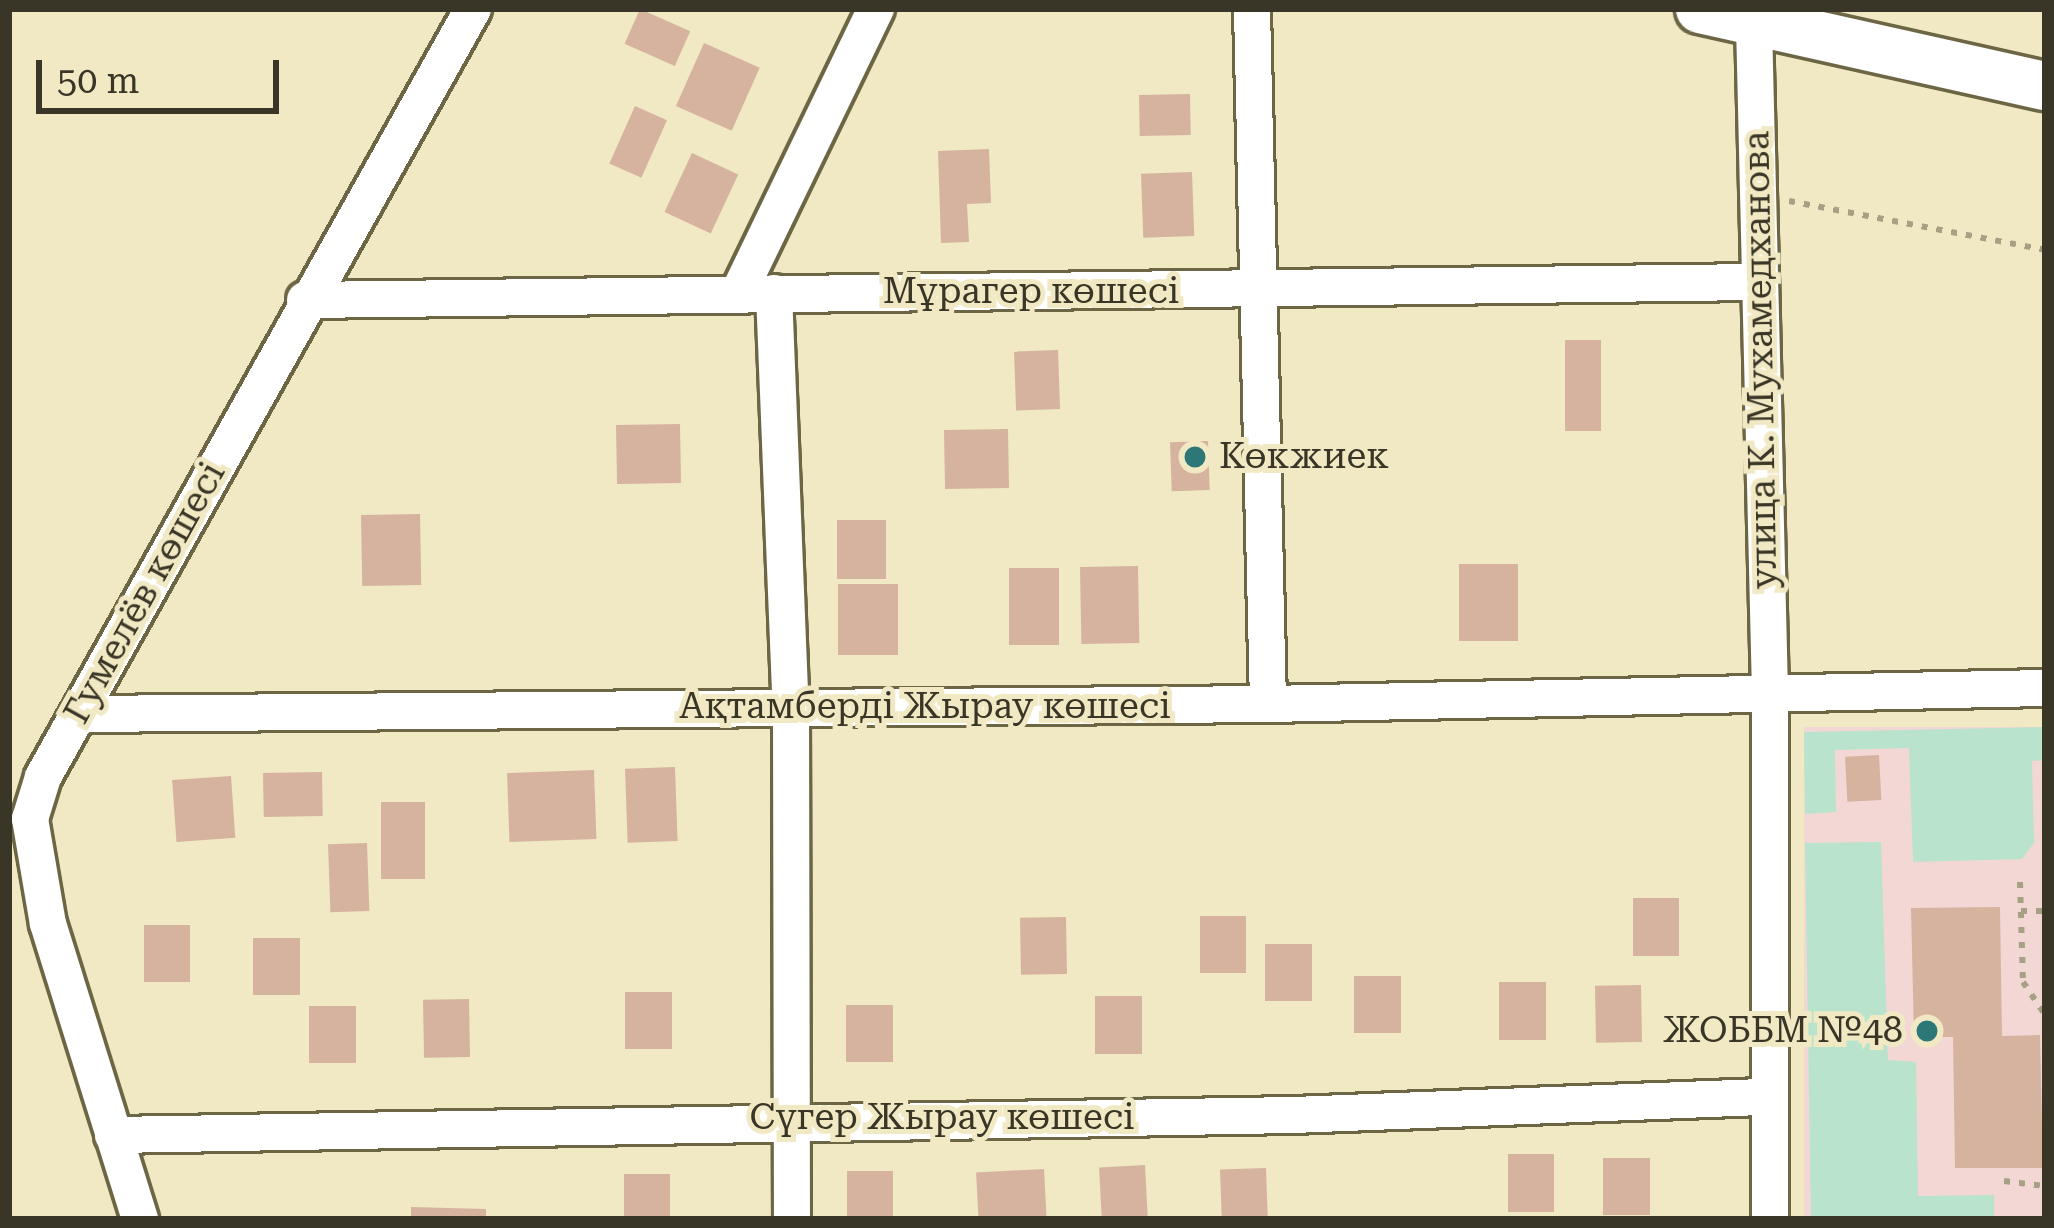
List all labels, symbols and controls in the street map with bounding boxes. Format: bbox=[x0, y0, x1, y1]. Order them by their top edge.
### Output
scale bar bbox=[42, 36, 285, 110]
text: 50 m bbox=[57, 60, 139, 102]
street label: улица К. Мухамедханова bbox=[1735, 131, 1787, 589]
street label: Мұрагер көшесі bbox=[883, 270, 1179, 314]
place label: Көкжиек bbox=[1219, 435, 1389, 479]
marker: Көкжиек bbox=[1182, 444, 1208, 470]
street label: Гумелёв көшесі bbox=[55, 455, 235, 731]
street label: Ақтамберді Жырау көшесі bbox=[679, 685, 1171, 729]
place label: ЖОББМ №48 bbox=[1663, 1009, 1903, 1053]
marker: ЖОББМ №48 bbox=[1914, 1018, 1940, 1044]
street label: Сүгер Жырау көшесі bbox=[750, 1096, 1134, 1140]

